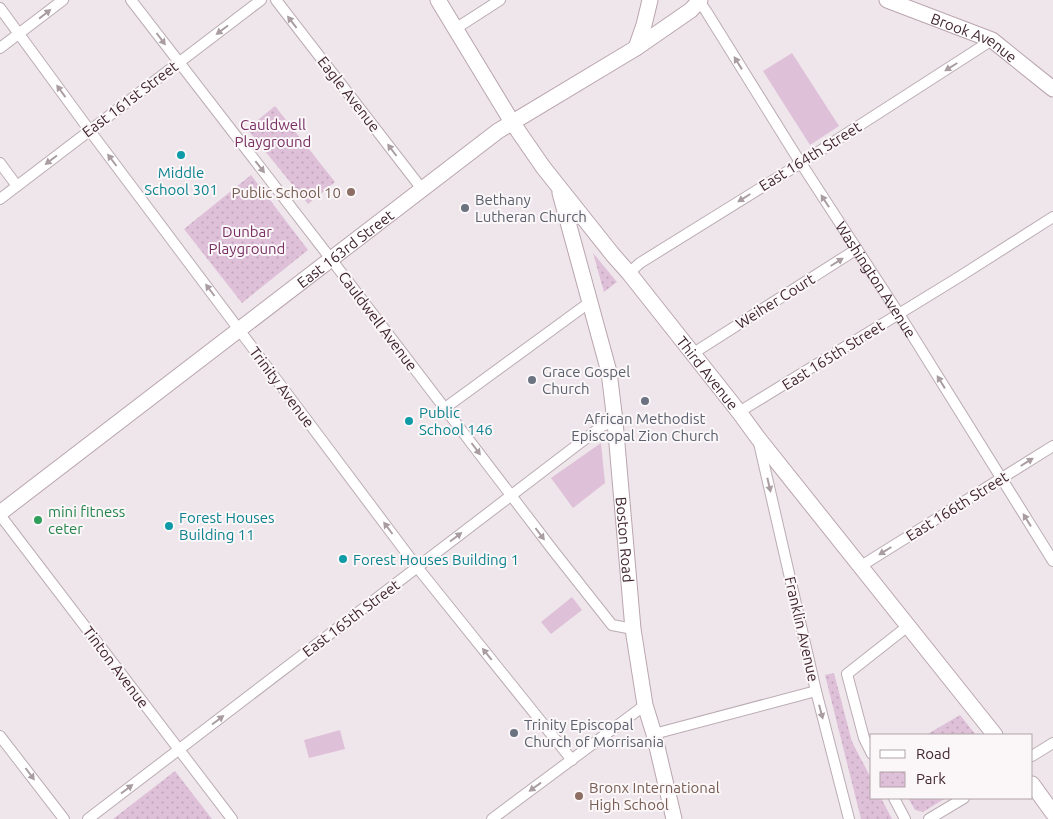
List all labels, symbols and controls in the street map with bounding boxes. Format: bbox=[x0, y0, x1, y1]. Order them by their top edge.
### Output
one-way arrow bbox=[38, 8, 51, 19]
street label: Brook Avenue bbox=[929, 9, 1021, 65]
one-way arrow bbox=[287, 16, 298, 29]
one-way arrow bbox=[216, 24, 229, 35]
one-way arrow bbox=[155, 32, 166, 45]
street label: Eagle Avenue bbox=[314, 53, 384, 135]
one-way arrow bbox=[734, 57, 743, 70]
street label: East 161st Street bbox=[79, 58, 181, 140]
one-way arrow bbox=[944, 62, 957, 71]
one-way arrow bbox=[56, 84, 66, 98]
park label: Cauldwell Playground bbox=[235, 116, 311, 150]
street label: East 164th Street bbox=[756, 118, 864, 194]
one-way arrow bbox=[387, 144, 398, 157]
marker: Middle School 301 bbox=[175, 149, 187, 161]
one-way arrow bbox=[107, 153, 117, 167]
one-way arrow bbox=[44, 155, 58, 165]
one-way arrow bbox=[255, 160, 265, 174]
place label: Middle School 301 bbox=[144, 164, 218, 198]
place label: Public School 10 bbox=[231, 184, 341, 201]
marker: Public School 10 bbox=[345, 186, 357, 198]
place label: Bethany Lutheran Church bbox=[475, 191, 587, 225]
one-way arrow bbox=[738, 193, 751, 202]
one-way arrow bbox=[820, 194, 830, 207]
marker: Bethany Lutheran Church bbox=[459, 202, 471, 214]
street label: East 163rd Street bbox=[293, 206, 397, 291]
street label: Washington Avenue bbox=[833, 218, 920, 340]
park label: Dunbar Playground bbox=[209, 223, 285, 257]
one-way arrow bbox=[831, 257, 844, 267]
street label: Cauldwell Avenue bbox=[335, 268, 421, 374]
street label: Weiher Court bbox=[732, 270, 818, 332]
one-way arrow bbox=[204, 284, 215, 297]
street label: East 165th Street bbox=[779, 317, 887, 393]
street label: Third Avenue bbox=[674, 333, 742, 413]
street label: Trinity Avenue bbox=[246, 343, 318, 431]
place label: Grace Gospel Church bbox=[542, 363, 630, 397]
marker: Grace Gospel Church bbox=[526, 374, 538, 386]
one-way arrow bbox=[936, 375, 945, 389]
marker: African Methodist Episcopal Zion Church bbox=[639, 395, 651, 407]
place label: Public School 146 bbox=[419, 404, 493, 438]
place label: African Methodist Episcopal Zion Church bbox=[571, 410, 719, 444]
marker: Public School 146 bbox=[403, 415, 415, 427]
one-way arrow bbox=[471, 442, 481, 456]
one-way arrow bbox=[1020, 458, 1033, 467]
street label: East 166th Street bbox=[903, 468, 1011, 544]
one-way arrow bbox=[765, 478, 773, 493]
street label: Boston Road bbox=[613, 496, 637, 583]
place label: mini fitness ceter bbox=[48, 503, 125, 537]
place label: Forest Houses Building 11 bbox=[179, 509, 275, 543]
one-way arrow bbox=[1022, 513, 1032, 526]
marker: mini fitness ceter bbox=[32, 514, 44, 526]
marker: Forest Houses Building 11 bbox=[163, 520, 175, 532]
one-way arrow bbox=[383, 521, 393, 535]
one-way arrow bbox=[535, 527, 546, 540]
one-way arrow bbox=[449, 532, 463, 542]
one-way arrow bbox=[879, 547, 892, 556]
place label: Forest Houses Building 1 bbox=[353, 551, 519, 568]
marker: Forest Houses Building 1 bbox=[337, 553, 349, 565]
street label: Franklin Avenue bbox=[782, 575, 822, 683]
street label: East 165th Street bbox=[299, 576, 403, 660]
street label: Tinton Avenue bbox=[80, 623, 152, 711]
one-way arrow bbox=[482, 648, 493, 661]
one-way arrow bbox=[817, 704, 825, 719]
one-way arrow bbox=[211, 714, 224, 725]
place label: Trinity Episcopal Church of Morrisania bbox=[524, 716, 664, 750]
marker: Trinity Episcopal Church of Morrisania bbox=[508, 727, 520, 739]
legend bbox=[870, 734, 1033, 799]
text: Road bbox=[916, 745, 951, 762]
one-way arrow bbox=[24, 767, 35, 780]
text: Park bbox=[916, 770, 946, 787]
place label: Bronx International High School bbox=[589, 779, 720, 813]
one-way arrow bbox=[528, 782, 542, 792]
one-way arrow bbox=[120, 784, 133, 795]
marker: Bronx International High School bbox=[573, 790, 585, 802]

